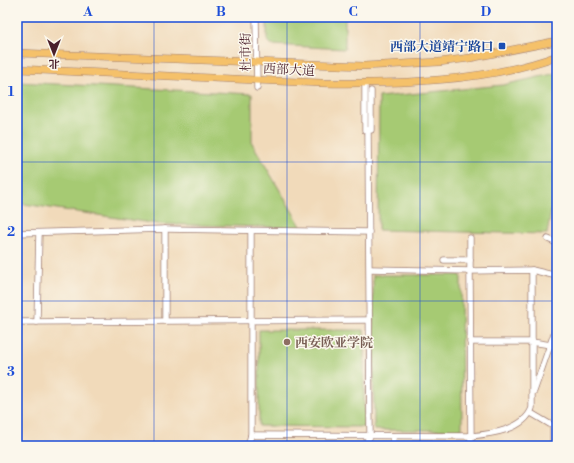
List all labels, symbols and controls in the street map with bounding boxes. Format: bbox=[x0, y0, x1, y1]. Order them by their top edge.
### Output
text: A bbox=[82, 4, 93, 20]
text: B bbox=[216, 4, 226, 20]
text: C bbox=[348, 4, 358, 20]
text: D bbox=[481, 4, 491, 20]
street label: 杜市街 bbox=[238, 32, 254, 72]
north arrow bbox=[34, 34, 74, 74]
place label: 西部大道靖宁路口 bbox=[390, 39, 494, 55]
marker: 西部大道靖宁路口 bbox=[497, 41, 507, 51]
text: 北 bbox=[49, 56, 60, 70]
street label: 西部大道 bbox=[263, 61, 315, 79]
text: 1 bbox=[8, 84, 15, 100]
text: 2 bbox=[7, 224, 15, 240]
place label: 西安欧亚学院 bbox=[295, 335, 373, 351]
marker: 西安欧亚学院 bbox=[282, 337, 292, 347]
text: 3 bbox=[7, 364, 15, 380]

